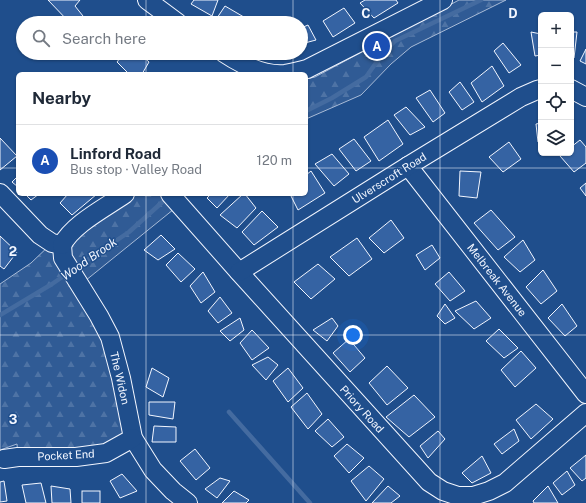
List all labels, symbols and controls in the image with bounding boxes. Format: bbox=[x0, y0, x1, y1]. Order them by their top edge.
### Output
text: C bbox=[361, 6, 371, 21]
text: D bbox=[508, 6, 518, 21]
map controls bbox=[538, 12, 574, 156]
button: + bbox=[538, 12, 574, 48]
search box bbox=[16, 16, 308, 60]
icon: search bbox=[30, 27, 52, 49]
text: Search here bbox=[62, 30, 146, 47]
pin: A bbox=[364, 31, 390, 61]
button: − bbox=[538, 48, 574, 84]
button: locate bbox=[538, 84, 574, 120]
text: Nearby bbox=[32, 88, 91, 108]
button: layers bbox=[538, 120, 574, 156]
text: Linford Road bbox=[70, 145, 161, 162]
street label: Ulverscroft Road bbox=[350, 150, 428, 206]
text: A bbox=[40, 153, 50, 168]
text: 120 m bbox=[257, 153, 292, 168]
text: Bus stop · Valley Road bbox=[70, 162, 202, 177]
water label: Wood Brook bbox=[58, 234, 120, 283]
street label: Melbreak Avenue bbox=[465, 241, 529, 319]
text: 2 bbox=[9, 244, 17, 259]
your location bbox=[343, 325, 363, 345]
street label: The Widon bbox=[108, 350, 132, 406]
street label: Priory Road bbox=[338, 383, 386, 435]
text: 3 bbox=[9, 412, 18, 427]
street label: Pocket End bbox=[37, 448, 95, 462]

